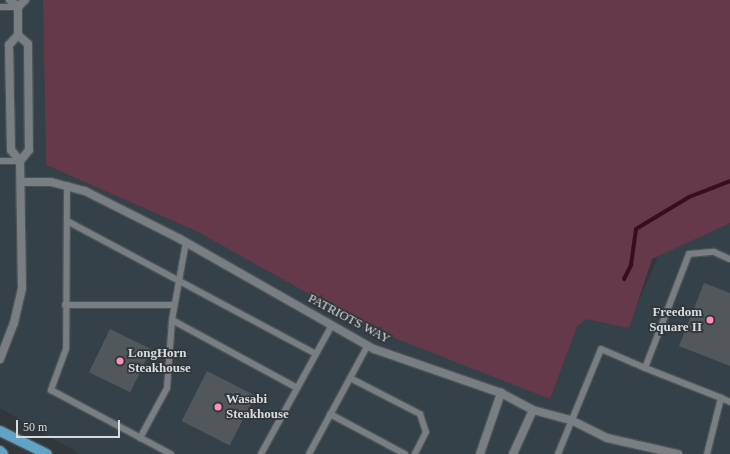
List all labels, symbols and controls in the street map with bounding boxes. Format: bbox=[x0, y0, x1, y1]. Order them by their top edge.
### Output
street label: PATRIOTS WAY bbox=[305, 291, 393, 347]
place label: Freedom Square II bbox=[649, 305, 702, 336]
marker: Freedom Square II bbox=[705, 315, 715, 325]
place label: LongHorn Steakhouse bbox=[128, 346, 191, 377]
marker: LongHorn Steakhouse bbox=[115, 356, 125, 366]
place label: Wasabi Steakhouse bbox=[226, 392, 289, 423]
marker: Wasabi Steakhouse bbox=[213, 402, 223, 412]
scale bar bbox=[18, 412, 122, 438]
text: 50 m bbox=[23, 420, 47, 434]

